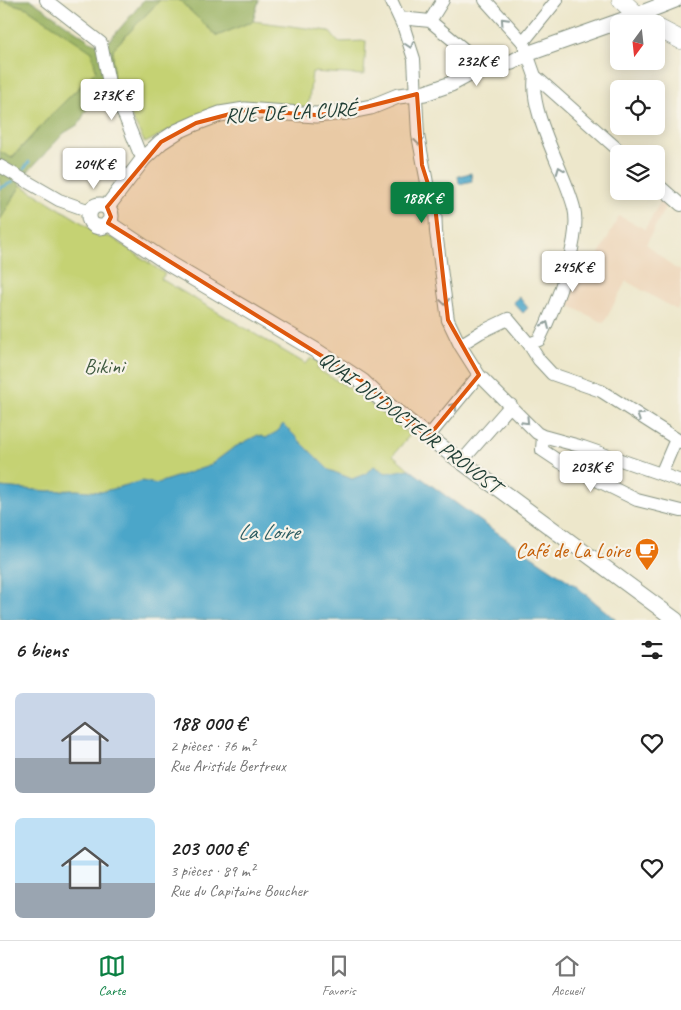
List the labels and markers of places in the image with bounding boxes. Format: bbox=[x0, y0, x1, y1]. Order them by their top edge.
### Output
pin: 232K € bbox=[436, 44, 518, 87]
pin: 273K € bbox=[71, 78, 153, 121]
pin: 204K € bbox=[53, 148, 135, 190]
pin: 188K € bbox=[381, 182, 463, 224]
pin: 245K € bbox=[532, 250, 614, 293]
pin: 203K € bbox=[550, 450, 632, 493]
place label: Café de La Loire bbox=[516, 537, 631, 563]
cafe icon: Café de La Loire bbox=[634, 537, 660, 571]

